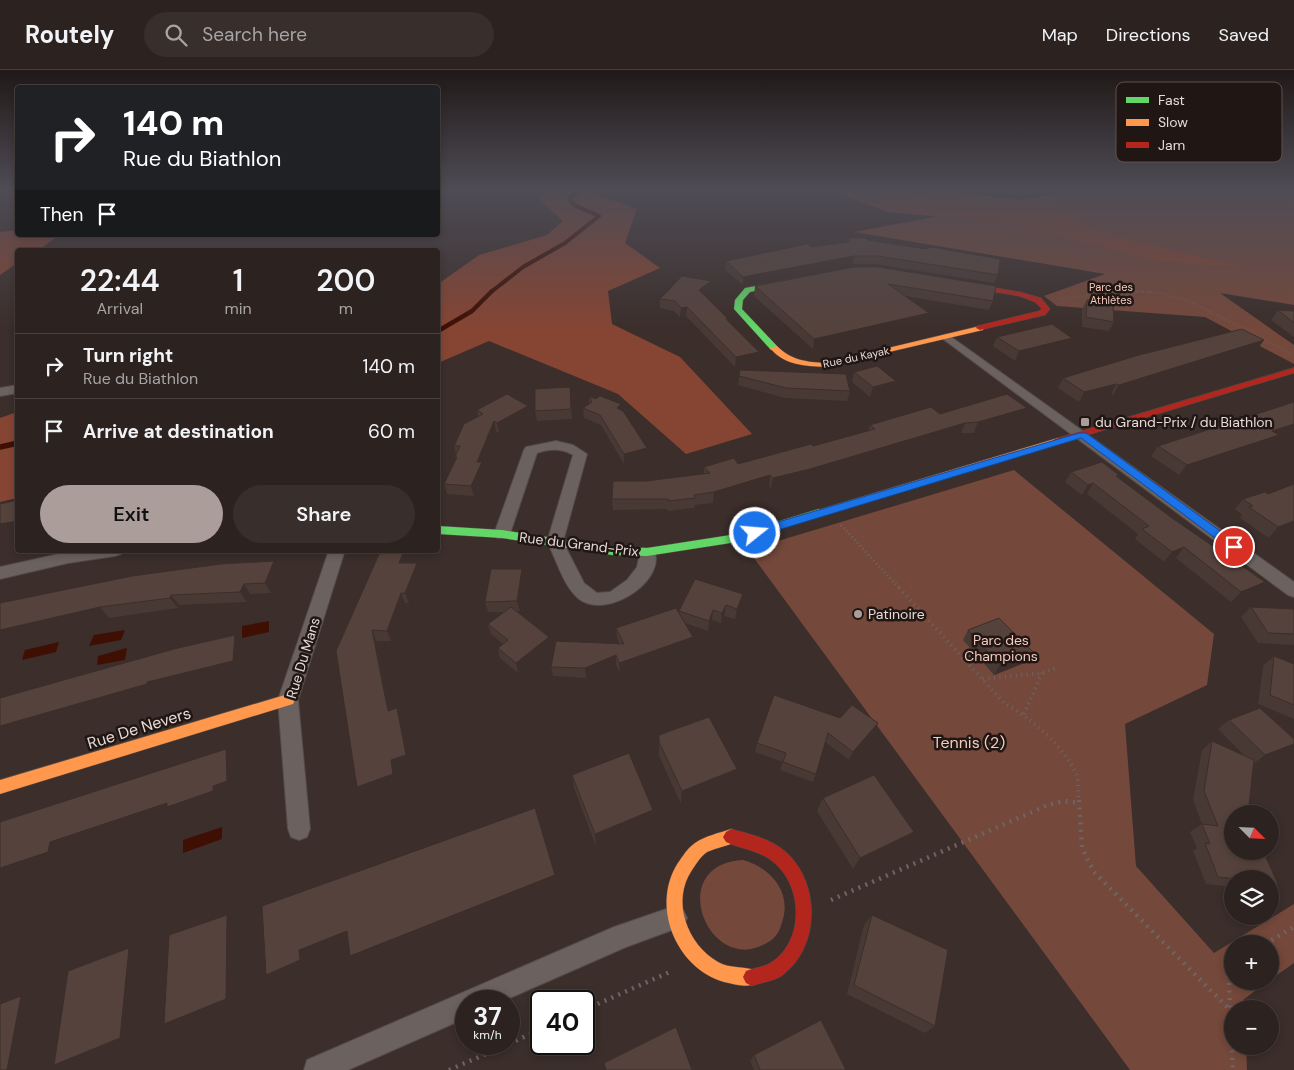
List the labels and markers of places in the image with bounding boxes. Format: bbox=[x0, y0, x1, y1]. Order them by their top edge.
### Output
place label: du Grand-Prix / du Biathlon bbox=[1095, 413, 1273, 431]
marker: du Grand-Prix / du Biathlon bbox=[1079, 416, 1091, 428]
pin bbox=[1213, 526, 1255, 568]
place label: Patinoire bbox=[868, 605, 925, 623]
marker: Patinoire bbox=[852, 608, 864, 620]

